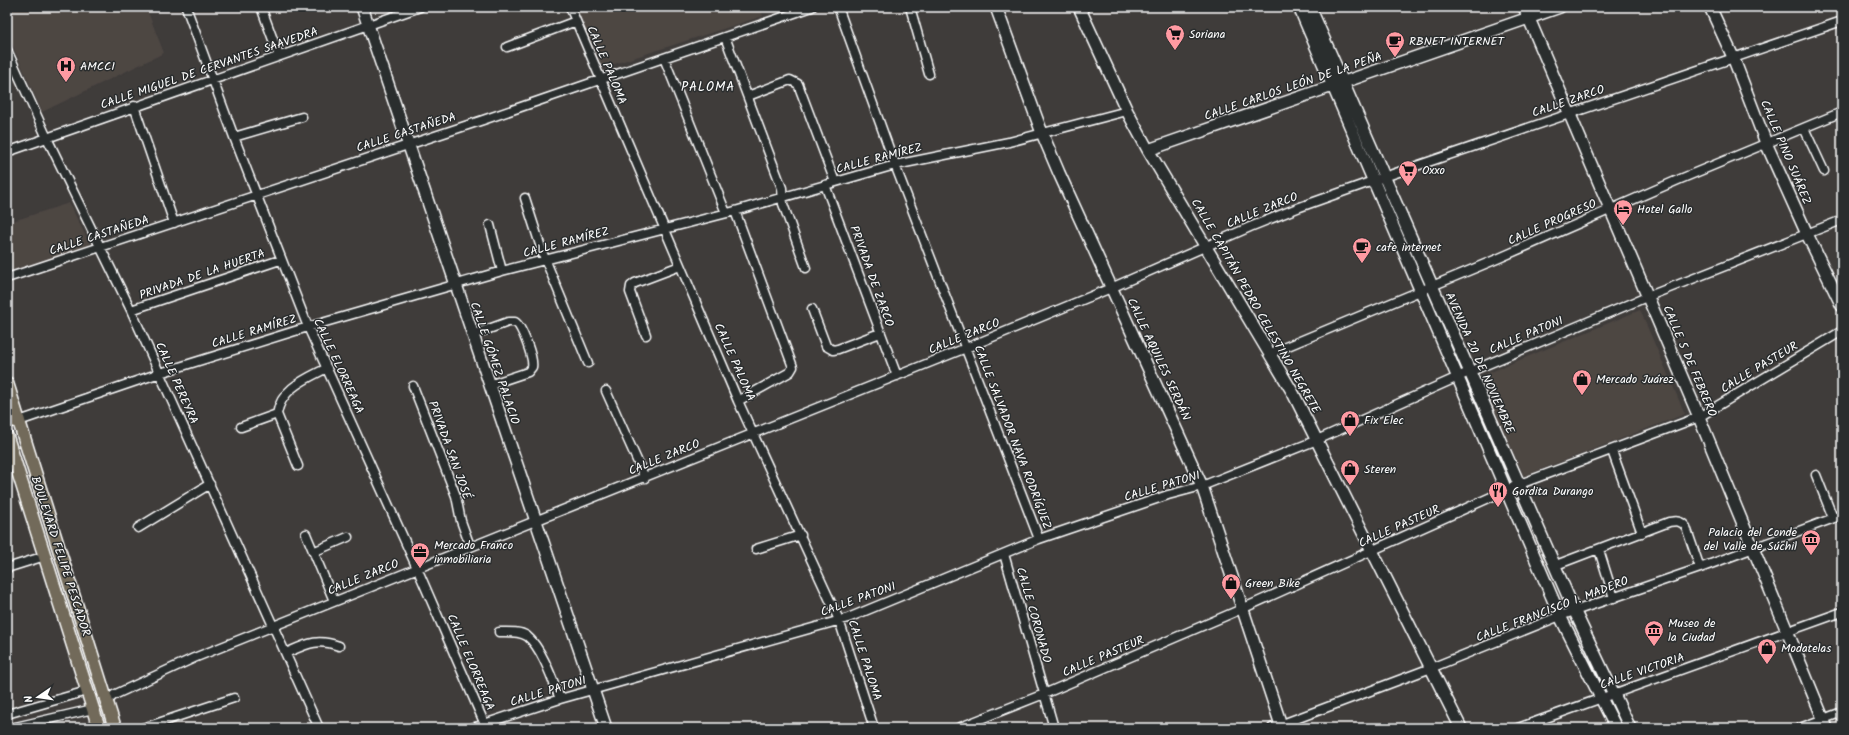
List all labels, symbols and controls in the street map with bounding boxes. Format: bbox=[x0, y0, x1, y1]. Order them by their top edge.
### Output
street label: CALLE MIGUEL DE CERVANTES SAAVEDRA bbox=[98, 22, 321, 115]
street label: CALLE PALOMA bbox=[581, 23, 632, 108]
supermarket icon: Soriana bbox=[1164, 23, 1186, 51]
place label: Soriana bbox=[1189, 25, 1226, 44]
cafe icon: RBNET INTERNET bbox=[1384, 30, 1406, 58]
place label: RBNET INTERNET bbox=[1409, 32, 1505, 51]
street label: CALLE CARLOS LEÓN DE LA PEÑA bbox=[1202, 47, 1385, 126]
hospital icon: AMCCI bbox=[55, 55, 77, 83]
place label: AMCCI bbox=[80, 57, 115, 76]
district label: PALOMA bbox=[681, 77, 735, 98]
street label: CALLE ZARCO bbox=[1529, 80, 1608, 123]
street label: CALLE PINO SUÁREZ bbox=[1755, 97, 1816, 208]
street label: CALLE CASTAÑEDA bbox=[354, 107, 459, 158]
street label: CALLE RAMÍREZ bbox=[834, 138, 924, 179]
supermarket icon: Oxxo bbox=[1397, 159, 1419, 187]
place label: Oxxo bbox=[1422, 161, 1445, 180]
street label: CALLE ZARCO bbox=[1224, 187, 1301, 233]
street label: CALLE PROGRESO bbox=[1505, 194, 1600, 251]
street label: CALLE CAPITÁN PEDRO CELESTINO NEGRETE bbox=[1186, 195, 1326, 418]
hotel icon: Hotel Gallo bbox=[1612, 198, 1634, 226]
place label: Hotel Gallo bbox=[1637, 200, 1693, 219]
street label: CALLE CASTAÑEDA bbox=[47, 210, 152, 261]
street label: CALLE RAMÍREZ bbox=[521, 222, 611, 263]
street label: PRIVADA DE ZARCO bbox=[844, 223, 899, 330]
cafe icon: cafe internet bbox=[1351, 236, 1373, 264]
place label: cafe internet bbox=[1376, 238, 1442, 257]
street label: PRIVADA DE LA HUERTA bbox=[137, 244, 268, 305]
street label: AVENIDA 20 DE NOVIEMBRE bbox=[1440, 289, 1520, 438]
street label: CALLE AQUILES SERDÁN bbox=[1122, 295, 1195, 424]
street label: CALLE GÓMEZ PALACIO bbox=[465, 299, 525, 428]
street label: CALLE 5 DE FEBRERO bbox=[1657, 302, 1722, 421]
street label: CALLE RAMÍREZ bbox=[209, 309, 299, 353]
street label: CALLE PATONI bbox=[1486, 311, 1566, 360]
street label: CALLE ZARCO bbox=[926, 313, 1003, 359]
street label: CALLE ELORREAGA bbox=[308, 315, 369, 417]
street label: CALLE PALOMA bbox=[709, 320, 760, 404]
street label: CALLE PASTEUR bbox=[1717, 337, 1802, 398]
street label: CALLE PEREYRA bbox=[150, 339, 203, 427]
street label: CALLE SALVADOR NAVA RODRÍGUEZ bbox=[969, 342, 1057, 532]
shop icon: Mercado Juárez bbox=[1571, 368, 1593, 396]
place label: Mercado Juárez bbox=[1596, 370, 1674, 389]
street label: PRIVADA SAN JOSÉ bbox=[423, 398, 477, 503]
shop icon: Fix Elec bbox=[1339, 409, 1361, 437]
place label: Fix Elec bbox=[1364, 411, 1404, 430]
street label: CALLE ZARCO bbox=[626, 434, 703, 480]
shop icon: Steren bbox=[1339, 458, 1361, 486]
place label: Steren bbox=[1364, 460, 1396, 479]
street label: CALLE PATONI bbox=[1122, 466, 1203, 507]
street label: BOULEVARD FELIPE PESCADOR bbox=[26, 474, 95, 639]
restaurant icon: Gordita Durango bbox=[1487, 480, 1509, 508]
place label: Gordita Durango bbox=[1512, 482, 1593, 501]
street label: CALLE PASTEUR bbox=[1355, 500, 1443, 553]
place label: Palacio del Conde del Valle de Súchil bbox=[1704, 523, 1798, 556]
museum icon: Palacio del Conde del Valle de Súchil bbox=[1800, 528, 1822, 556]
place label: Mercado Franco inmobiliaria bbox=[434, 536, 513, 569]
office icon: Mercado Franco inmobiliaria bbox=[409, 541, 431, 569]
street label: CALLE ZARCO bbox=[325, 554, 402, 600]
street label: CALLE CORONADO bbox=[1011, 565, 1056, 666]
street label: CALLE FRANCISCO I. MADERO bbox=[1473, 571, 1632, 647]
shop icon: Green Bike bbox=[1220, 572, 1242, 600]
place label: Green Bike bbox=[1245, 574, 1300, 593]
street label: CALLE PATONI bbox=[818, 577, 899, 622]
street label: CALLE ELORREAGA bbox=[442, 611, 499, 713]
place label: Museo de la Ciudad bbox=[1668, 614, 1716, 647]
street label: CALLE PALOMA bbox=[843, 617, 887, 703]
museum icon: Museo de la Ciudad bbox=[1643, 619, 1665, 647]
street label: CALLE PASTEUR bbox=[1059, 631, 1147, 682]
shop icon: Modatelas bbox=[1756, 637, 1778, 665]
place label: Modatelas bbox=[1781, 639, 1831, 658]
street label: CALLE VICTORIA bbox=[1597, 648, 1687, 695]
street label: CALLE PATONI bbox=[508, 671, 589, 712]
north arrow bbox=[18, 677, 58, 717]
text: N bbox=[20, 694, 39, 704]

